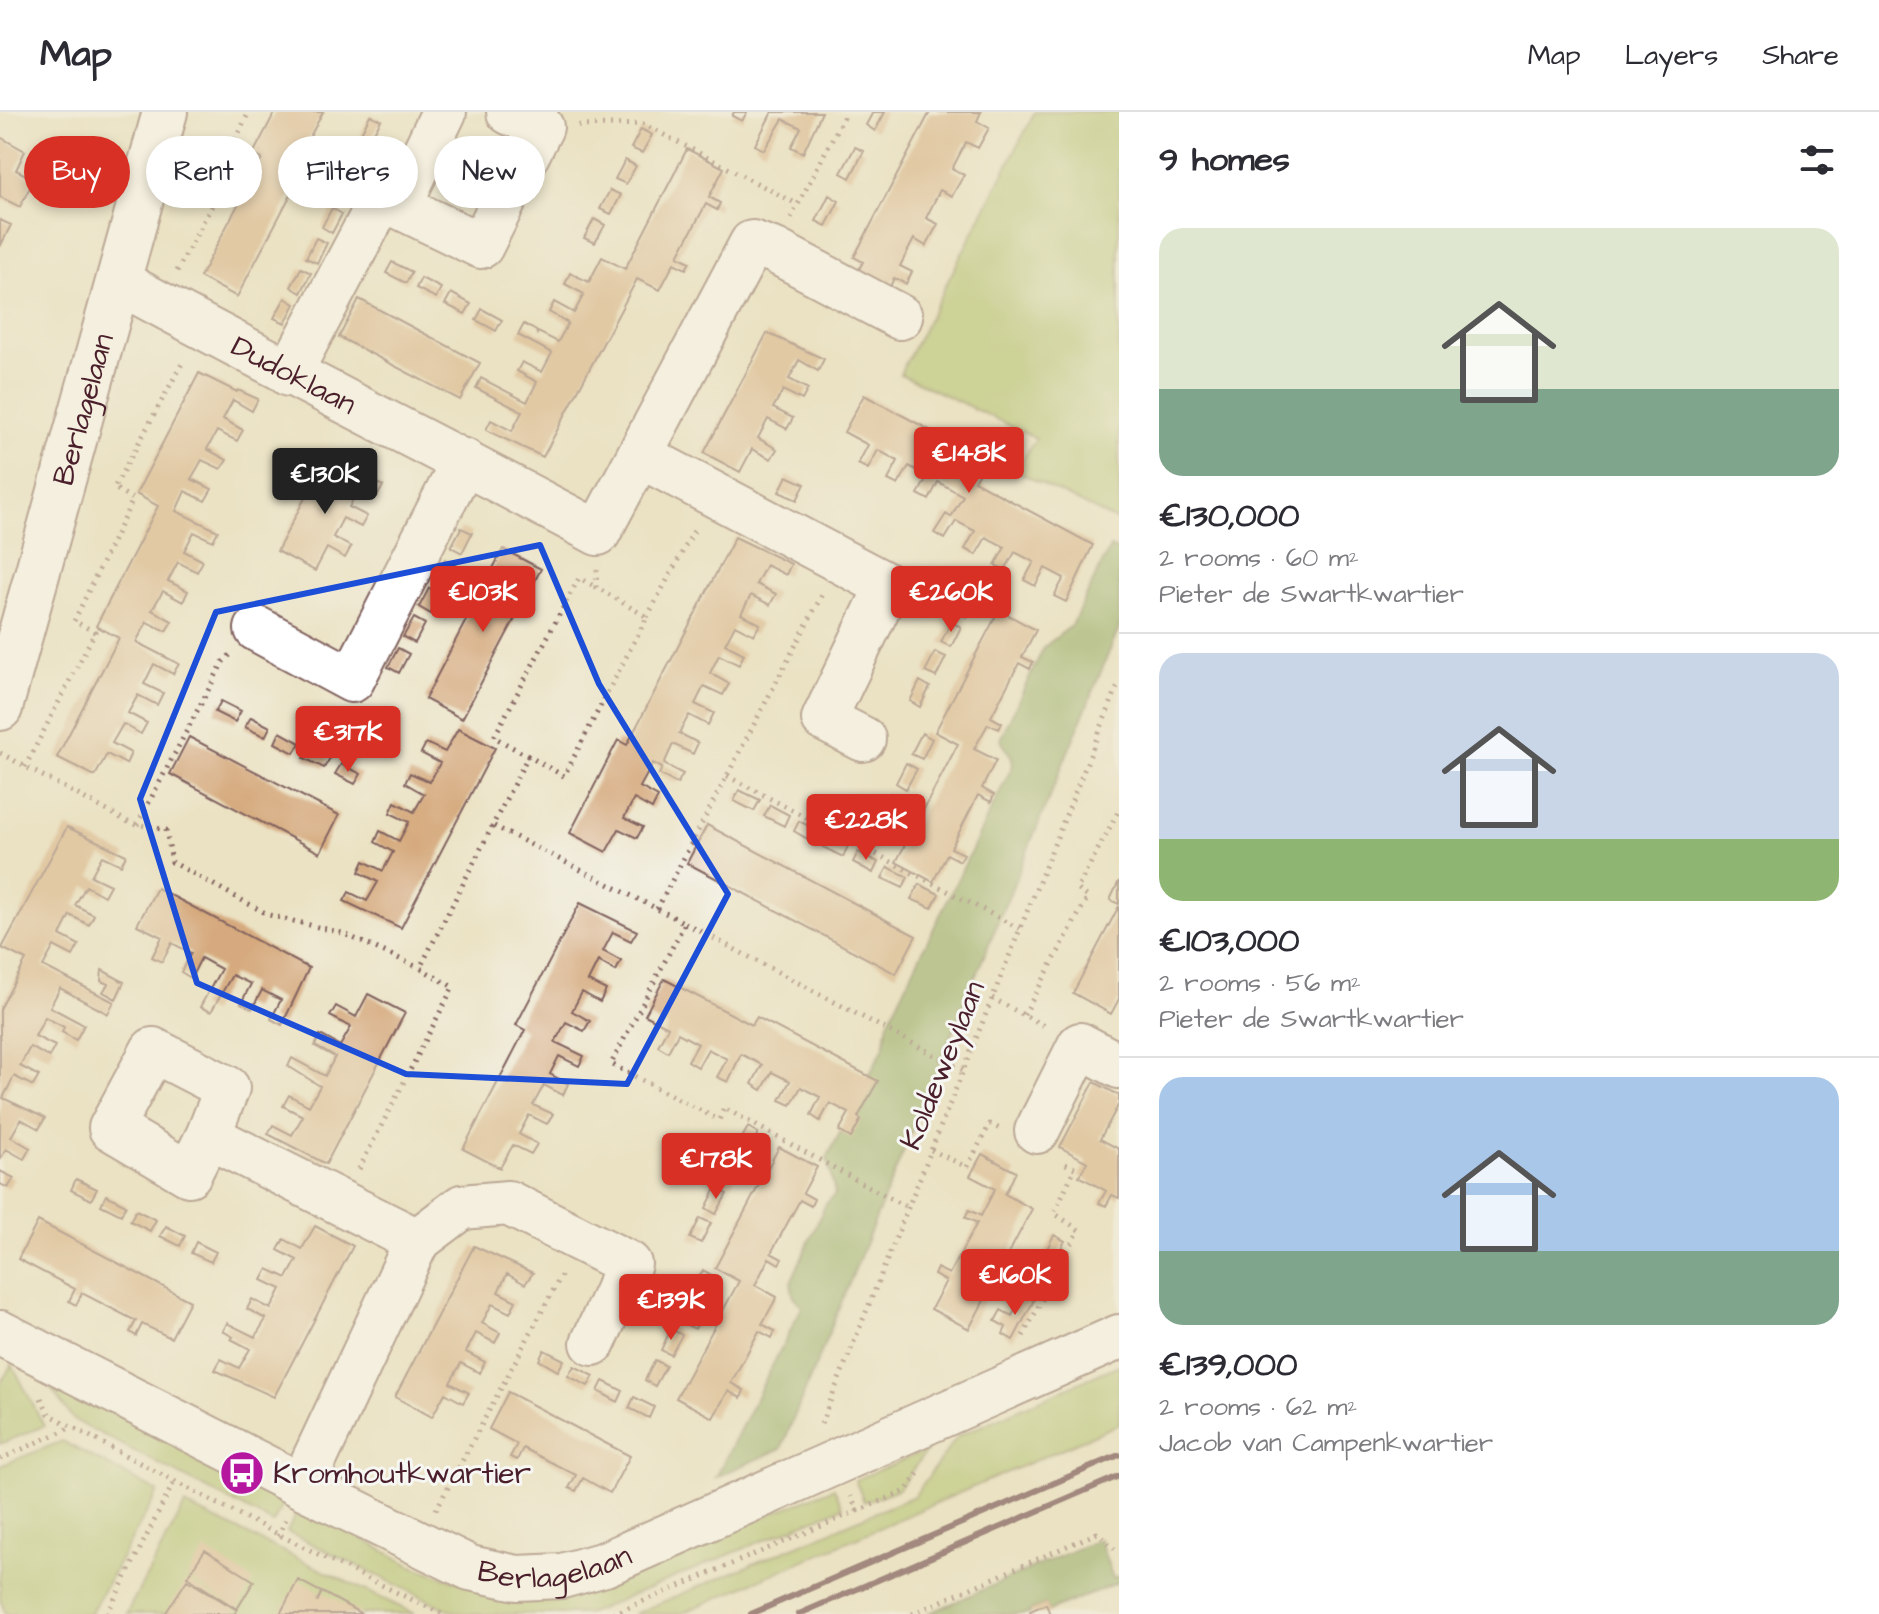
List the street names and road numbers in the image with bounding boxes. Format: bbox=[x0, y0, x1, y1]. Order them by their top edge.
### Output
street label: Dudoklaan bbox=[224, 326, 363, 425]
street label: Berlagelaan bbox=[43, 329, 125, 490]
street label: Koldeweylaan bbox=[890, 975, 997, 1156]
street label: Berlagelaan bbox=[474, 1535, 638, 1600]

